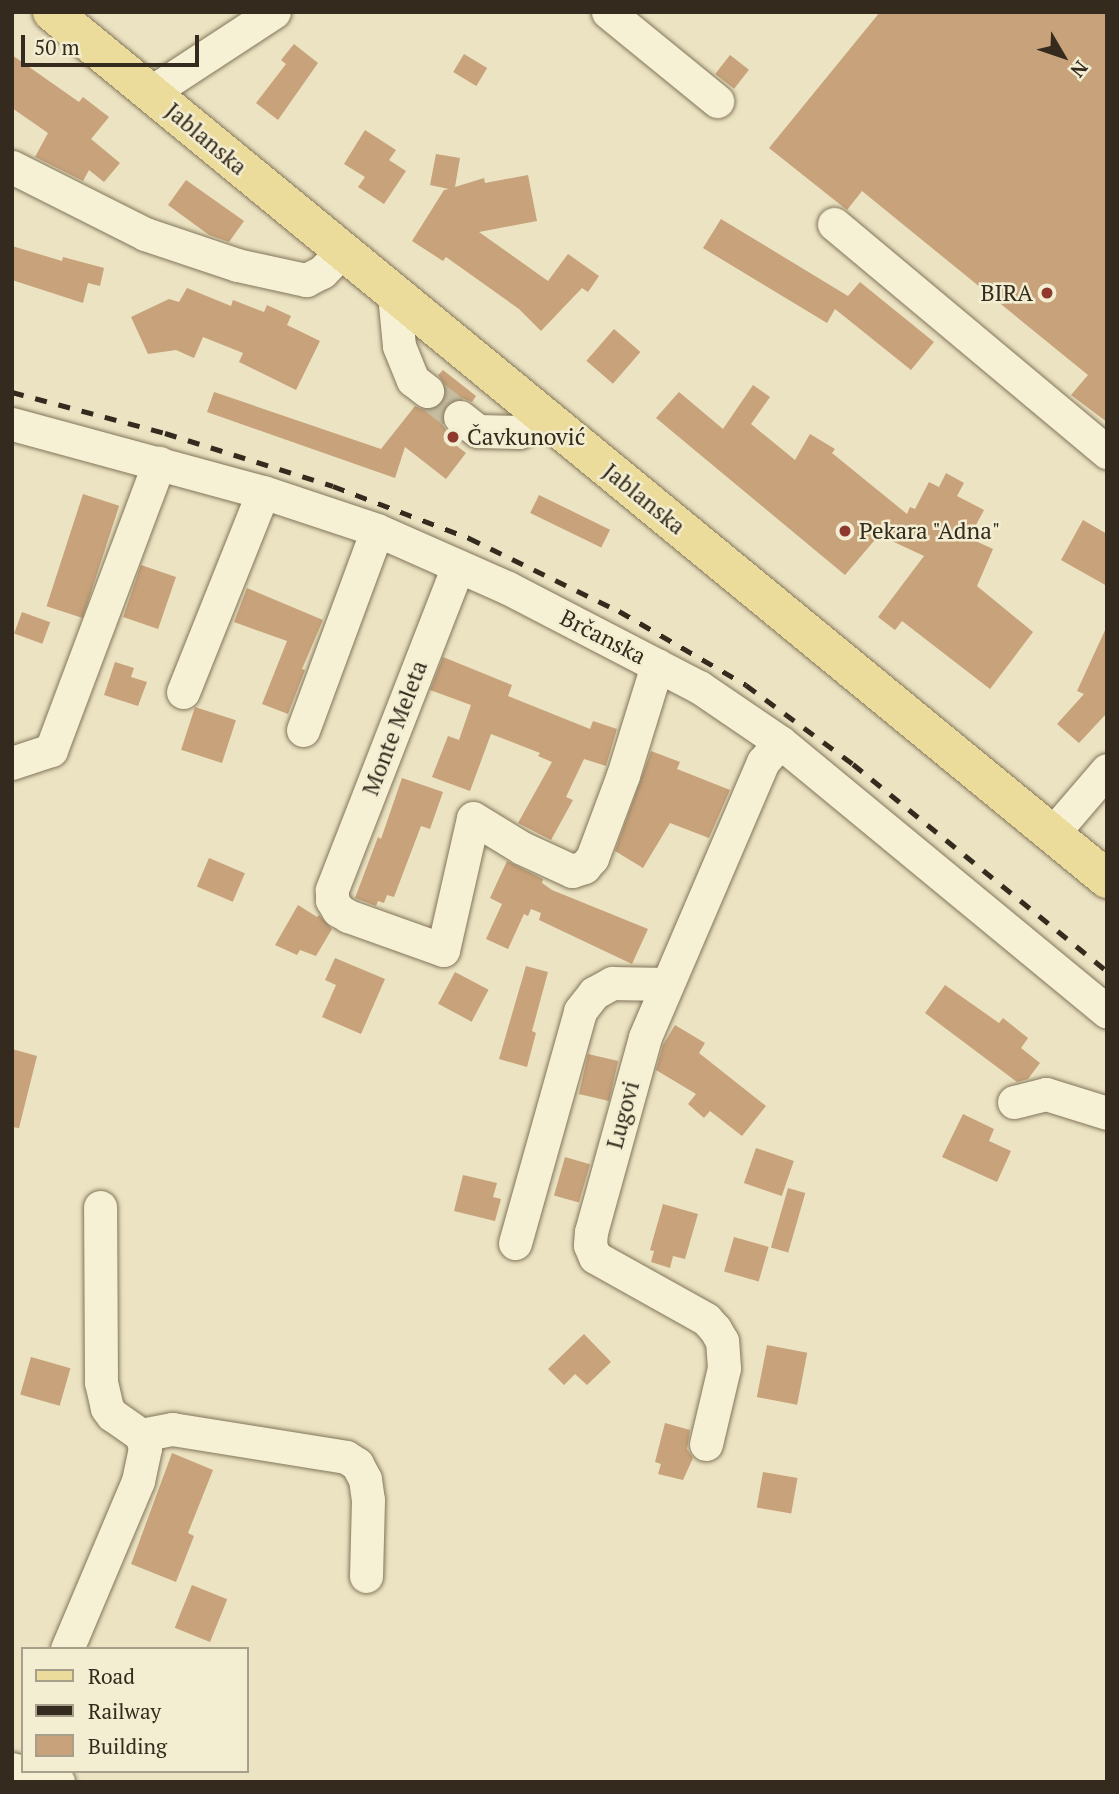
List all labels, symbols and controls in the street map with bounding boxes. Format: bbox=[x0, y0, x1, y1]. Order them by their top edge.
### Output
scale bar bbox=[24, 21, 203, 65]
north arrow bbox=[1028, 21, 1098, 91]
text: 50 m bbox=[34, 33, 80, 61]
text: N bbox=[1065, 56, 1094, 83]
street label: Jablanska bbox=[160, 97, 252, 181]
place label: BIRA bbox=[980, 279, 1033, 307]
marker: BIRA bbox=[1039, 285, 1055, 301]
place label: Čavkunović bbox=[467, 423, 585, 451]
marker: Čavkunović bbox=[445, 429, 461, 445]
street label: Jablanska bbox=[597, 458, 691, 540]
place label: Pekara "Adna" bbox=[859, 517, 1001, 545]
marker: Pekara "Adna" bbox=[837, 523, 853, 539]
street label: Brčanska bbox=[556, 604, 650, 670]
street label: Monte Meleta bbox=[357, 657, 433, 799]
street label: Lugovi bbox=[601, 1078, 645, 1152]
legend bbox=[21, 1647, 248, 1773]
text: Road bbox=[88, 1662, 135, 1690]
text: Railway bbox=[88, 1697, 161, 1725]
text: Building bbox=[88, 1732, 167, 1760]

